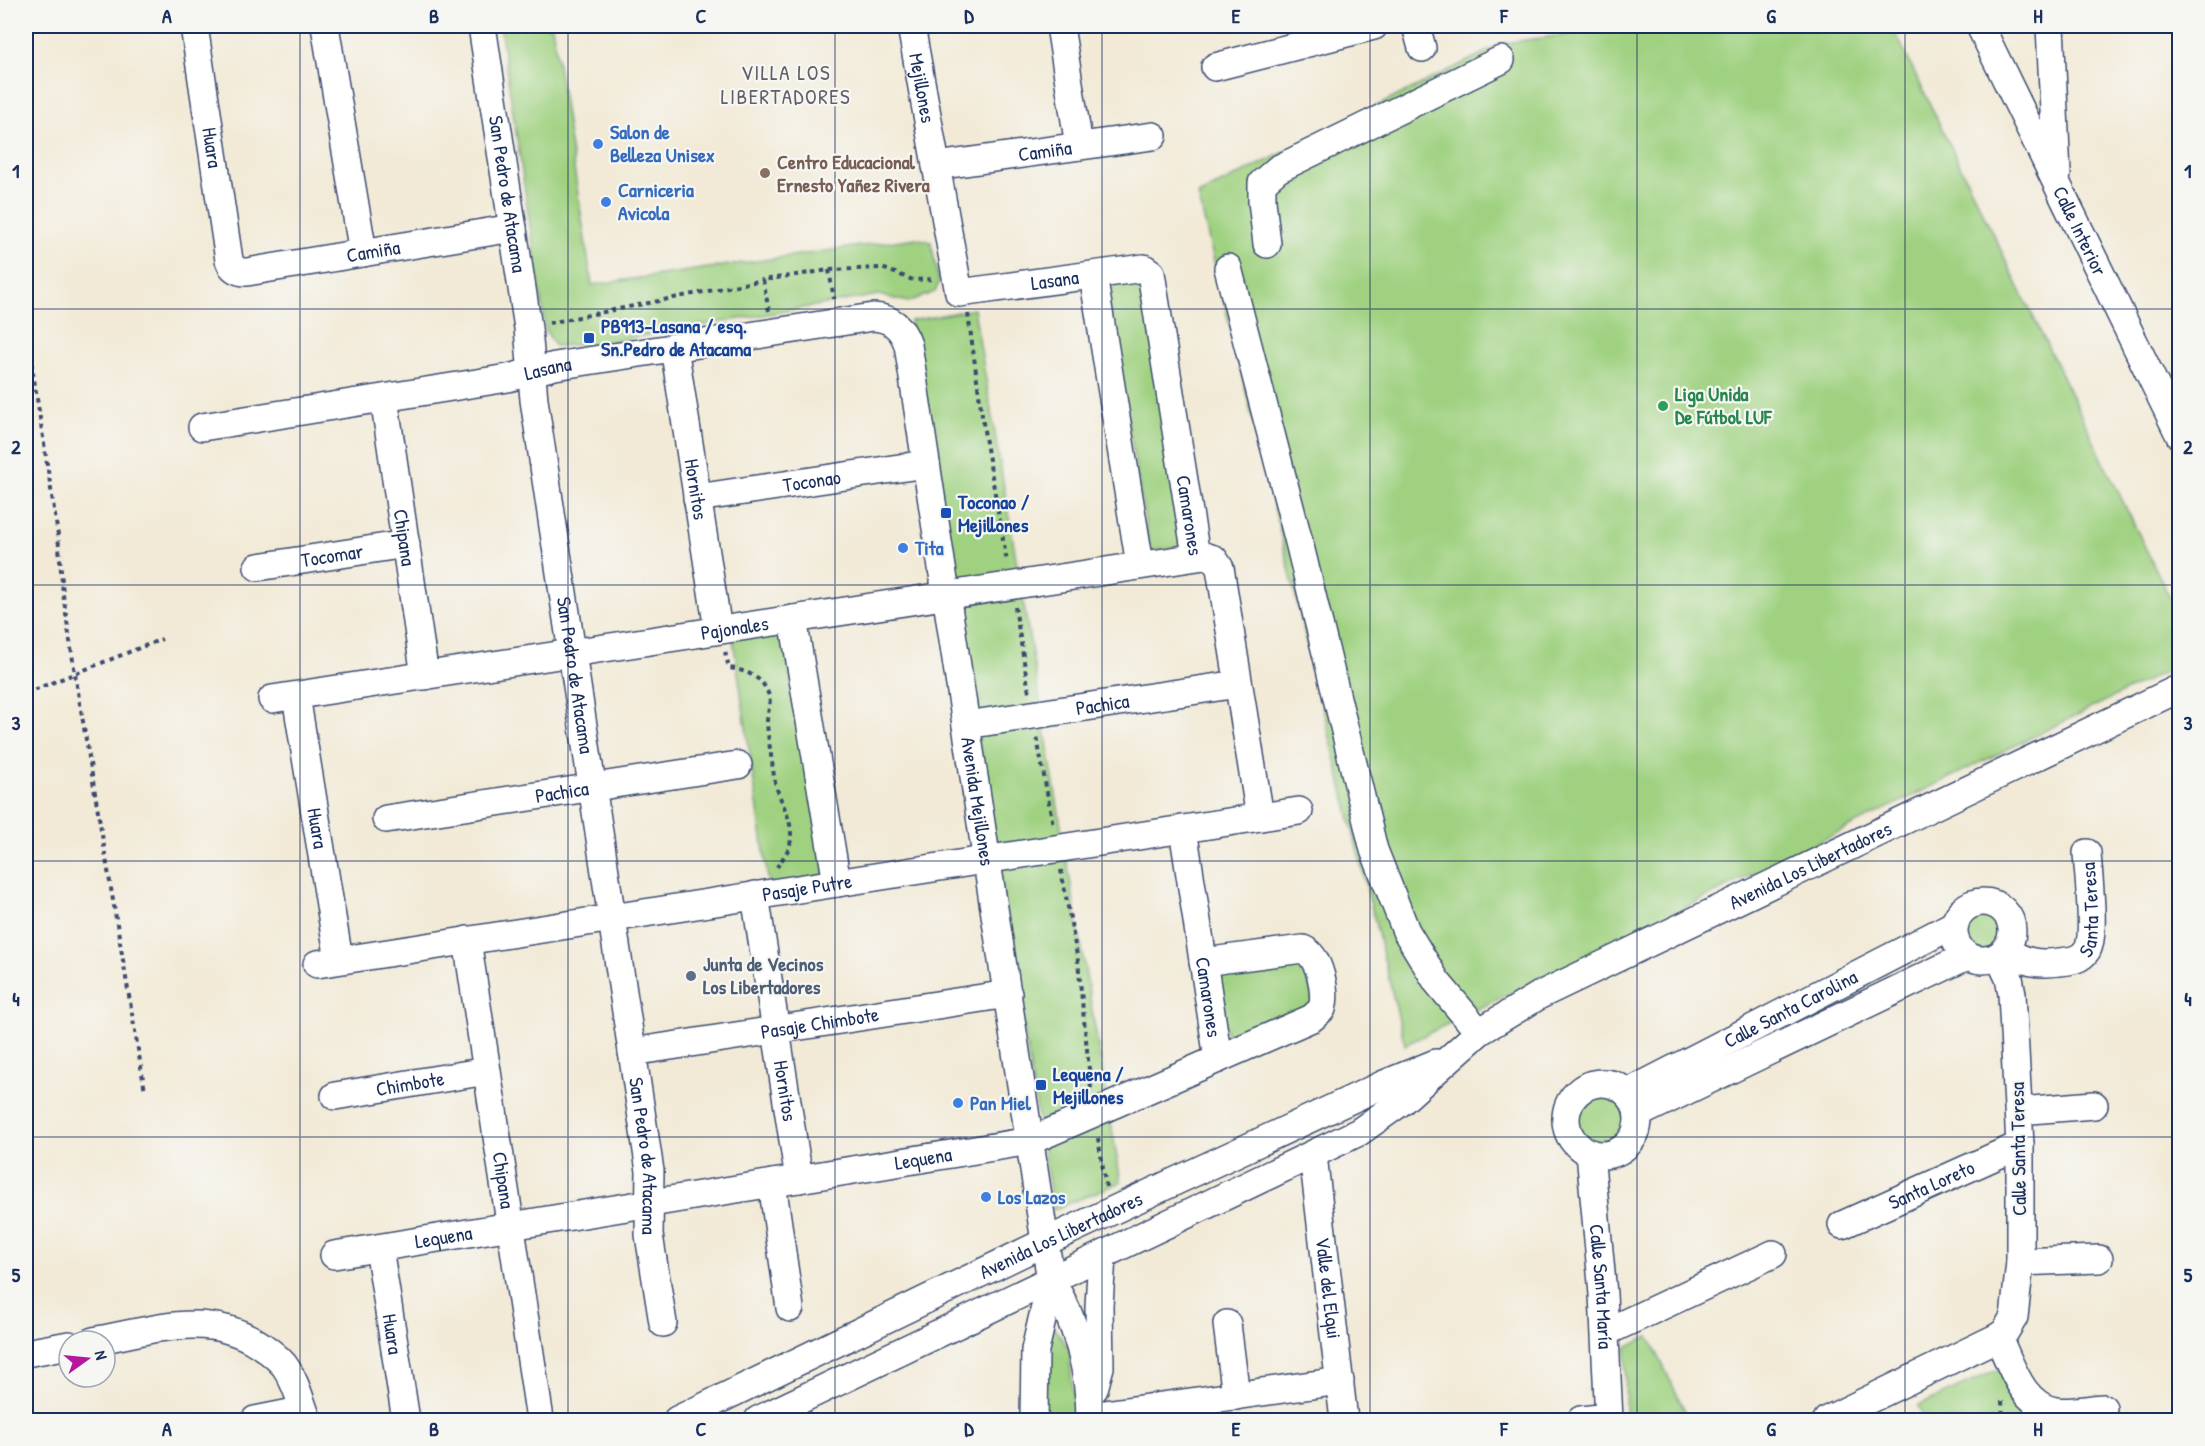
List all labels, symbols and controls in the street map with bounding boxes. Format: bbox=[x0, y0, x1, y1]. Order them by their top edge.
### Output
text: A bbox=[162, 2, 172, 29]
text: B bbox=[429, 2, 439, 29]
text: C bbox=[696, 2, 707, 29]
text: D bbox=[964, 2, 974, 29]
text: E bbox=[1232, 2, 1241, 29]
text: F bbox=[1499, 2, 1509, 29]
text: G bbox=[1766, 2, 1776, 29]
text: H bbox=[2033, 2, 2043, 29]
street label: Mejillones bbox=[903, 51, 942, 125]
district label: VILLA LOS LIBERTADORES bbox=[721, 58, 851, 111]
street label: San Pedro de Atacama bbox=[483, 114, 533, 274]
place label: Salon de Belleza Unisex bbox=[610, 118, 715, 168]
street label: Huara bbox=[196, 125, 229, 170]
street label: Camiña bbox=[1016, 133, 1074, 167]
marker: Salon de Belleza Unisex bbox=[591, 137, 605, 151]
place label: Centro Educacional Ernesto Yañez Rivera bbox=[777, 148, 930, 198]
text: 1 bbox=[12, 157, 20, 184]
text: 1 bbox=[2184, 157, 2192, 184]
marker: Centro Educacional Ernesto Yañez Rivera bbox=[758, 166, 772, 180]
place label: Carniceria Avicola bbox=[618, 176, 694, 226]
street label: Calle Interior bbox=[2047, 181, 2114, 280]
marker: Carniceria Avicola bbox=[599, 195, 613, 209]
street label: Camiña bbox=[344, 233, 402, 268]
street label: Lasana bbox=[1029, 263, 1080, 296]
place label: PB913-Lasana / esq. Sn.Pedro de Atacama bbox=[601, 312, 751, 362]
marker: PB913-Lasana / esq. Sn.Pedro de Atacama bbox=[582, 331, 596, 345]
street label: Lasana bbox=[521, 350, 573, 386]
place label: Liga Unida De Fútbol LUF bbox=[1675, 380, 1773, 430]
marker: Liga Unida De Fútbol LUF bbox=[1656, 399, 1670, 413]
text: 2 bbox=[11, 433, 21, 460]
text: 2 bbox=[2183, 433, 2193, 460]
street label: Hornitos bbox=[679, 457, 715, 522]
street label: Toconao bbox=[781, 463, 842, 498]
street label: Camarones bbox=[1170, 473, 1210, 558]
place label: Toconao / Mejillones bbox=[957, 488, 1030, 538]
marker: Toconao / Mejillones bbox=[939, 506, 953, 520]
street label: Chipana bbox=[388, 507, 423, 568]
place label: Tita bbox=[914, 534, 944, 561]
street label: Tocomar bbox=[299, 537, 365, 573]
marker: Tita bbox=[896, 541, 910, 555]
street label: San Pedro de Atacama bbox=[551, 595, 601, 756]
street label: Pajonales bbox=[699, 609, 771, 646]
street label: Pachica bbox=[1074, 687, 1131, 721]
text: 3 bbox=[12, 709, 21, 736]
text: 3 bbox=[2184, 709, 2193, 736]
street label: Avenida Mejillones bbox=[955, 735, 1001, 868]
street label: Pachica bbox=[533, 774, 591, 809]
street label: Huara bbox=[301, 806, 335, 851]
street label: Avenida Los Libertadores bbox=[1724, 814, 1896, 915]
street label: Santa Teresa bbox=[2072, 861, 2104, 963]
street label: Pasaje Putre bbox=[760, 867, 854, 907]
place label: Junta de Vecinos Los Libertadores bbox=[703, 950, 824, 1000]
street label: Camarones bbox=[1190, 955, 1229, 1039]
street label: Calle Santa Carolina bbox=[1719, 963, 1862, 1054]
marker: Junta de Vecinos Los Libertadores bbox=[684, 969, 698, 983]
text: 4 bbox=[12, 985, 20, 1012]
text: 4 bbox=[2184, 985, 2192, 1012]
street label: Pasaje Chimbote bbox=[759, 1000, 881, 1045]
street label: Hornitos bbox=[768, 1058, 804, 1123]
place label: Lequena / Mejillones bbox=[1053, 1060, 1124, 1110]
street label: Chimbote bbox=[374, 1064, 446, 1102]
street label: San Pedro de Atacama bbox=[623, 1075, 664, 1235]
marker: Lequena / Mejillones bbox=[1034, 1078, 1048, 1092]
street label: Calle Santa Teresa bbox=[2003, 1082, 2032, 1216]
place label: Pan Miel bbox=[970, 1089, 1031, 1116]
marker: Pan Miel bbox=[951, 1096, 965, 1110]
street label: Lequena bbox=[892, 1140, 954, 1176]
street label: Chipana bbox=[486, 1150, 522, 1211]
street label: Santa Loreto bbox=[1884, 1153, 1978, 1215]
place label: Los Lazos bbox=[998, 1183, 1066, 1210]
street label: Avenida Los Libertadores bbox=[975, 1184, 1147, 1285]
marker: Los Lazos bbox=[979, 1190, 993, 1204]
street label: Lequena bbox=[413, 1219, 474, 1255]
street label: Calle Santa María bbox=[1584, 1223, 1620, 1350]
street label: Valle del Elqui bbox=[1310, 1236, 1348, 1340]
text: 5 bbox=[12, 1261, 21, 1288]
text: 5 bbox=[2184, 1261, 2193, 1288]
street label: Huara bbox=[376, 1312, 410, 1356]
north arrow bbox=[57, 1329, 117, 1389]
text: N bbox=[90, 1348, 113, 1363]
text: A bbox=[162, 1415, 172, 1442]
text: B bbox=[429, 1415, 439, 1442]
text: C bbox=[696, 1415, 707, 1442]
text: D bbox=[964, 1415, 974, 1442]
text: E bbox=[1232, 1415, 1241, 1442]
text: F bbox=[1499, 1415, 1509, 1442]
text: G bbox=[1766, 1415, 1776, 1442]
text: H bbox=[2033, 1415, 2043, 1442]

